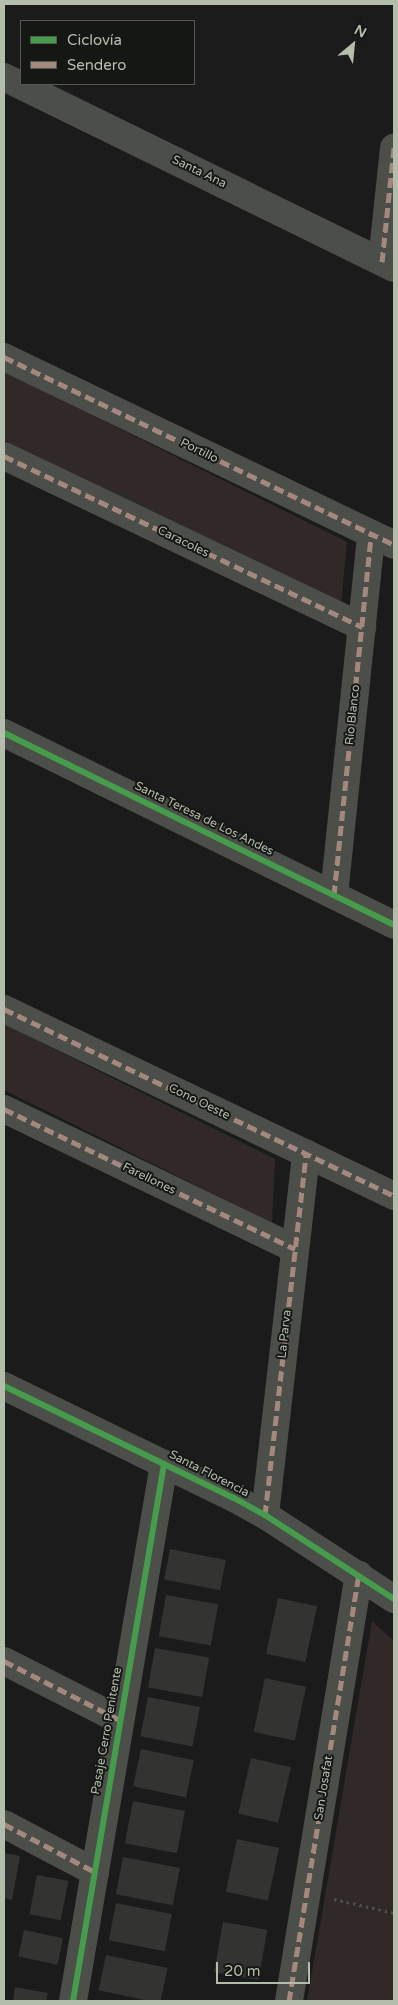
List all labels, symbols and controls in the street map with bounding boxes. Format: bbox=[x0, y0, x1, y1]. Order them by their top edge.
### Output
legend bbox=[20, 20, 195, 85]
north arrow bbox=[328, 20, 378, 70]
text: N bbox=[351, 21, 369, 41]
text: Ciclovía bbox=[67, 31, 122, 49]
text: Sendero bbox=[67, 56, 126, 74]
street label: Santa Ana bbox=[169, 153, 229, 191]
street label: Portillo bbox=[178, 436, 220, 466]
street label: Caracoles bbox=[155, 523, 211, 561]
street label: Río Blanco bbox=[343, 684, 363, 746]
street label: Santa Teresa de Los Andes bbox=[132, 779, 276, 859]
street label: Cono Oeste bbox=[166, 1081, 232, 1123]
street label: Farellones bbox=[120, 1160, 178, 1198]
street label: La Parva bbox=[275, 1309, 295, 1359]
street label: Santa Florencia bbox=[167, 1448, 251, 1500]
street label: Pasaje Cerro Penitente bbox=[89, 1666, 125, 1796]
street label: San Josafat bbox=[312, 1755, 336, 1821]
scale bar bbox=[218, 1952, 312, 1984]
text: 20 m bbox=[224, 1962, 261, 1980]

